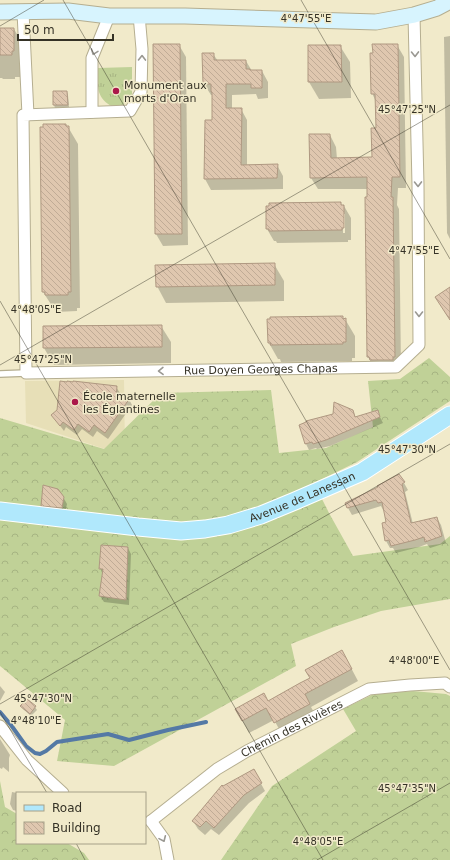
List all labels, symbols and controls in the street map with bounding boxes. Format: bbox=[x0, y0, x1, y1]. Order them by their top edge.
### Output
text: 4°47'55"E bbox=[281, 13, 331, 24]
scale bar bbox=[18, 16, 113, 42]
text: 50 m bbox=[24, 23, 55, 37]
one-way arrow bbox=[91, 48, 99, 55]
one-way arrow bbox=[411, 51, 419, 57]
one-way arrow bbox=[138, 55, 146, 61]
place label: Monument aux morts d'Oran bbox=[124, 79, 207, 105]
marker: Monument aux morts d'Oran bbox=[111, 86, 121, 96]
text: 45°47'25"N bbox=[378, 104, 436, 115]
one-way arrow bbox=[414, 181, 422, 187]
text: 4°47'55"E bbox=[389, 245, 439, 256]
text: 4°48'05"E bbox=[11, 304, 61, 315]
one-way arrow bbox=[415, 311, 423, 317]
text: 45°47'25"N bbox=[14, 354, 72, 365]
street label: Rue Doyen Georges Chapas bbox=[184, 361, 338, 377]
one-way arrow bbox=[158, 367, 164, 375]
place label: École maternelle les Églantines bbox=[83, 390, 176, 416]
marker: École maternelle les Églantines bbox=[70, 397, 80, 407]
text: 45°47'30"N bbox=[378, 444, 436, 455]
street label: Avenue de Lanessan bbox=[248, 469, 357, 525]
text: 4°48'00"E bbox=[389, 655, 439, 666]
text: 45°47'30"N bbox=[14, 693, 72, 704]
street label: Chemin des Rivières bbox=[238, 697, 345, 760]
text: 4°48'10"E bbox=[11, 715, 61, 726]
text: 45°47'35"N bbox=[378, 783, 436, 794]
legend bbox=[16, 792, 146, 844]
text: Road bbox=[52, 801, 82, 815]
text: Building bbox=[52, 821, 101, 835]
one-way arrow bbox=[158, 835, 166, 842]
text: 4°48'05"E bbox=[293, 836, 343, 847]

